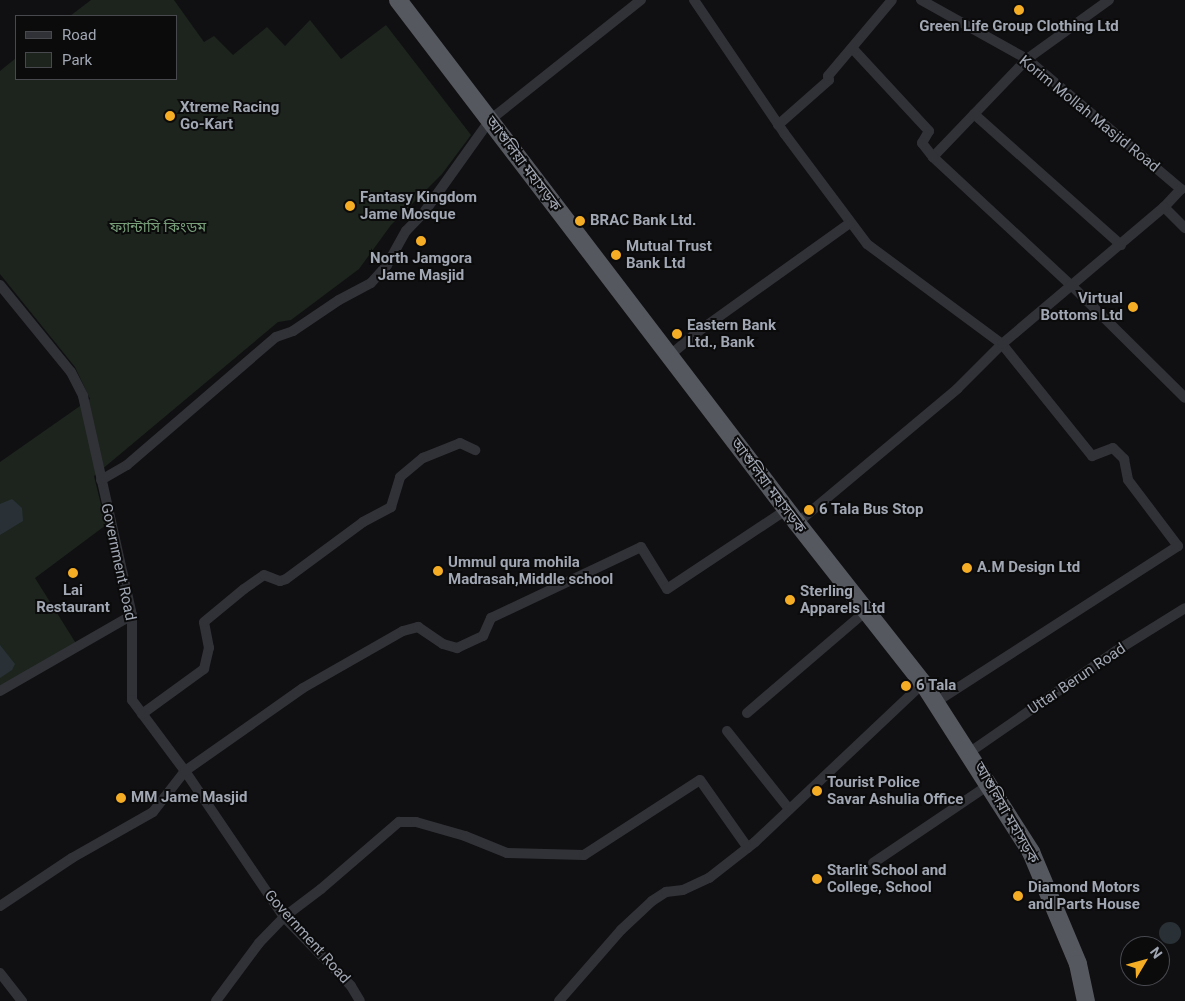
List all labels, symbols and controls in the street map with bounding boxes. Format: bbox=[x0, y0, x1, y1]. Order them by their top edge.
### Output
marker: Green Life Group Clothing Ltd bbox=[1013, 4, 1025, 16]
legend bbox=[15, 15, 178, 80]
place label: Green Life Group Clothing Ltd bbox=[919, 18, 1119, 36]
text: Road bbox=[62, 26, 96, 44]
text: Park bbox=[62, 51, 92, 69]
street label: Korim Mollah Masjid Road bbox=[1015, 52, 1163, 176]
place label: Xtreme Racing Go-Kart bbox=[180, 98, 279, 133]
marker: Xtreme Racing Go-Kart bbox=[164, 110, 176, 122]
street label: আশুলিয়া মহাসড়ক bbox=[481, 113, 565, 215]
place label: Fantasy Kingdom Jame Mosque bbox=[360, 188, 477, 223]
marker: Fantasy Kingdom Jame Mosque bbox=[344, 200, 356, 212]
place label: BRAC Bank Ltd. bbox=[590, 212, 696, 230]
marker: BRAC Bank Ltd. bbox=[574, 215, 586, 227]
park label: ফ্যান্টাসি কিংডম bbox=[110, 219, 206, 237]
marker: North Jamgora Jame Masjid bbox=[415, 235, 427, 247]
place label: Mutual Trust Bank Ltd bbox=[626, 237, 712, 272]
place label: North Jamgora Jame Masjid bbox=[370, 249, 472, 284]
marker: Mutual Trust Bank Ltd bbox=[610, 249, 622, 261]
place label: Virtual Bottoms Ltd bbox=[1040, 289, 1123, 324]
marker: Virtual Bottoms Ltd bbox=[1127, 301, 1139, 313]
place label: Eastern Bank Ltd., Bank bbox=[687, 316, 776, 351]
marker: Eastern Bank Ltd., Bank bbox=[671, 328, 683, 340]
street label: আশুলিয়া মহাসড়ক bbox=[726, 435, 810, 537]
place label: 6 Tala Bus Stop bbox=[819, 501, 924, 519]
street label: Government Road bbox=[97, 502, 139, 622]
marker: 6 Tala Bus Stop bbox=[803, 504, 815, 516]
place label: Ummul qura mohila Madrasah,Middle school bbox=[448, 553, 613, 588]
place label: A.M Design Ltd bbox=[977, 559, 1080, 577]
marker: A.M Design Ltd bbox=[961, 562, 973, 574]
marker: Ummul qura mohila Madrasah,Middle school bbox=[432, 565, 444, 577]
marker: Lai Restaurant bbox=[67, 567, 79, 579]
place label: Lai Restaurant bbox=[36, 581, 110, 616]
place label: Sterling Apparels Ltd bbox=[800, 582, 885, 617]
marker: Sterling Apparels Ltd bbox=[784, 594, 796, 606]
street label: Uttar Berun Road bbox=[1025, 640, 1129, 718]
place label: 6 Tala bbox=[916, 677, 957, 695]
marker: 6 Tala bbox=[900, 680, 912, 692]
street label: আশুলিয়া মহাসড়ক bbox=[970, 759, 1042, 867]
place label: Tourist Police Savar Ashulia Office bbox=[827, 773, 963, 808]
marker: Tourist Police Savar Ashulia Office bbox=[811, 785, 823, 797]
place label: MM Jame Masjid bbox=[131, 789, 247, 807]
marker: MM Jame Masjid bbox=[115, 792, 127, 804]
place label: Starlit School and College, School bbox=[827, 861, 947, 896]
marker: Starlit School and College, School bbox=[811, 873, 823, 885]
place label: Diamond Motors and Parts House bbox=[1028, 878, 1140, 913]
street label: Government Road bbox=[260, 887, 354, 987]
marker: Diamond Motors and Parts House bbox=[1012, 890, 1024, 902]
north arrow bbox=[1120, 936, 1170, 986]
text: N bbox=[1147, 944, 1166, 961]

